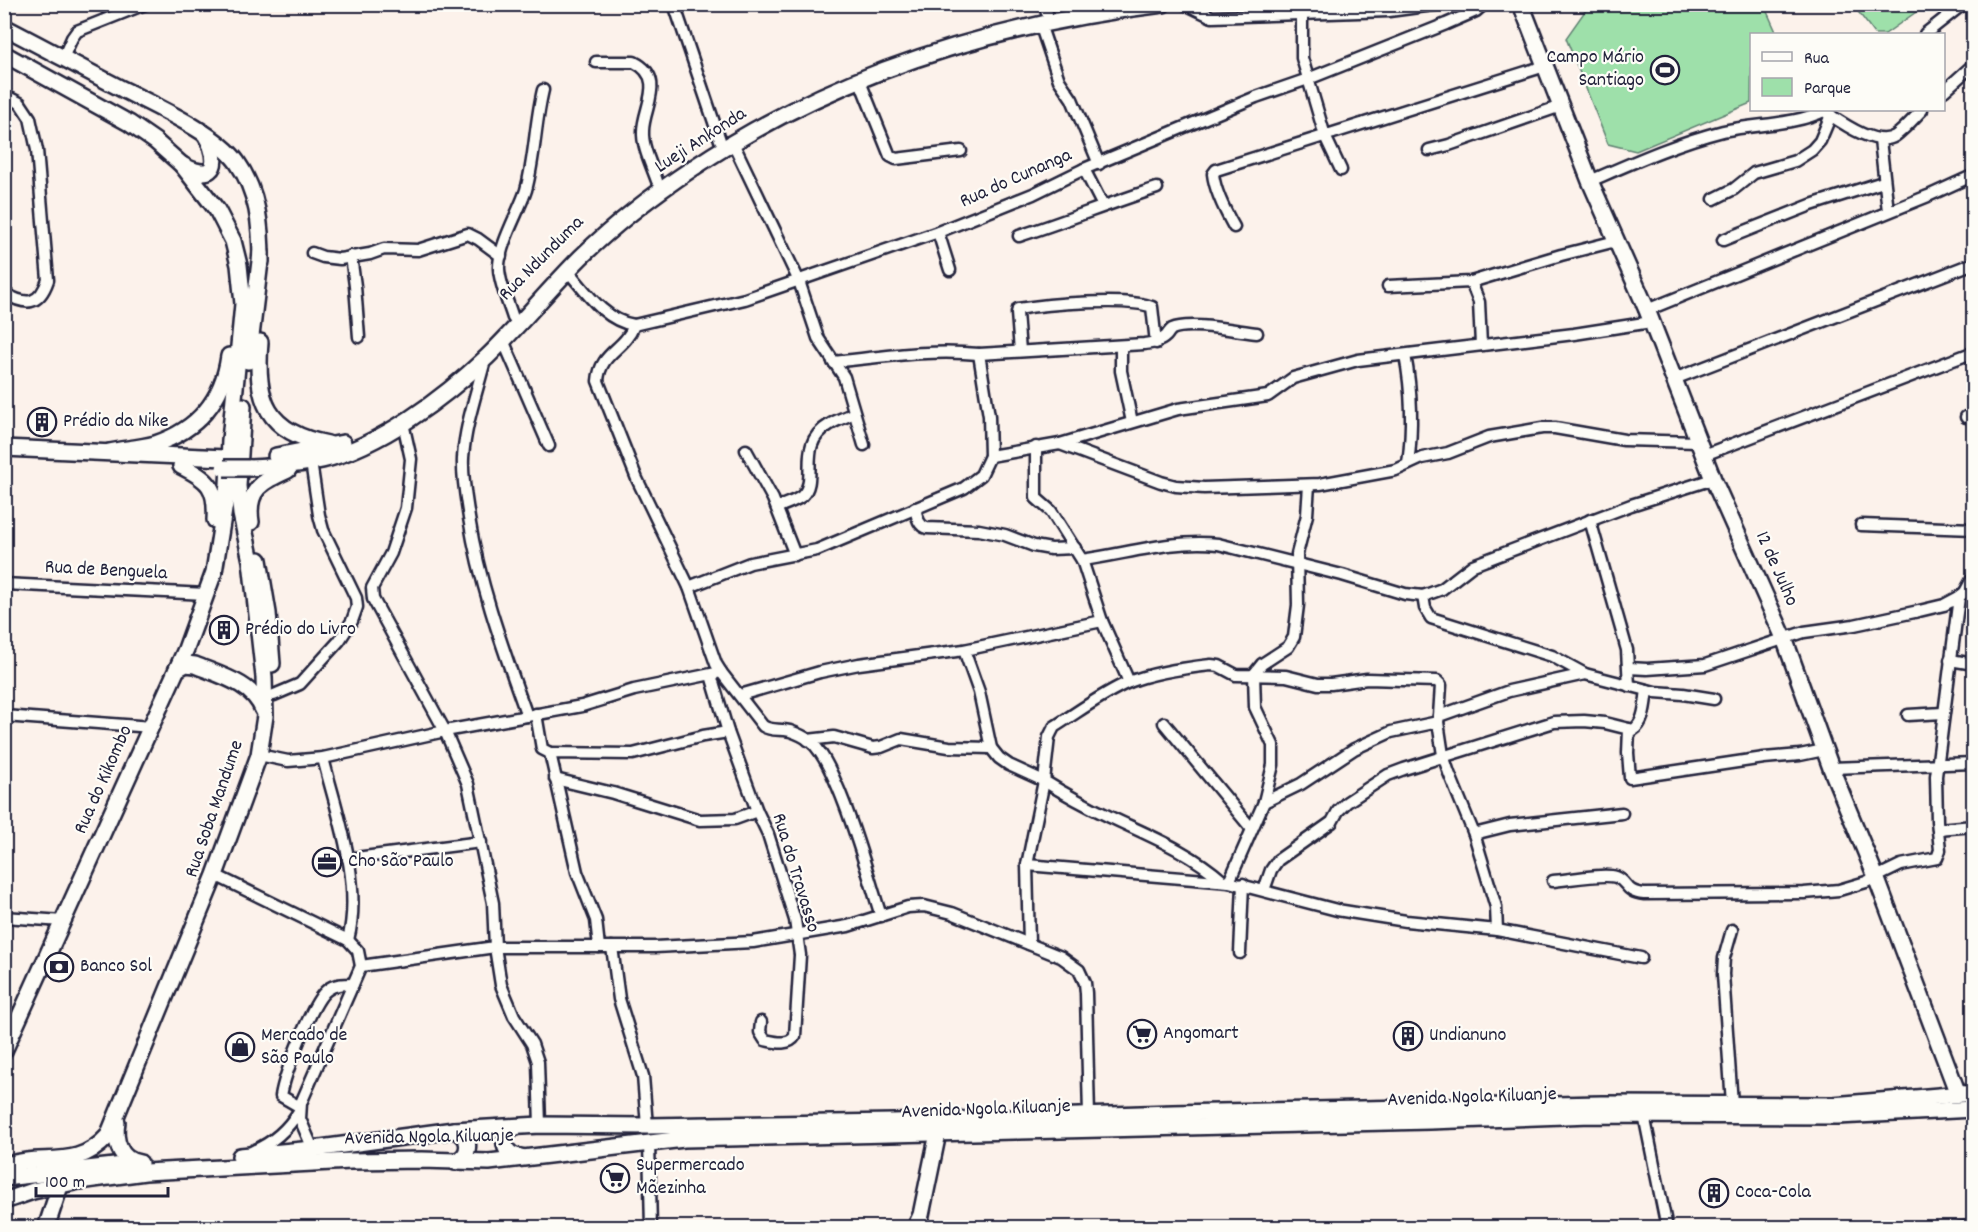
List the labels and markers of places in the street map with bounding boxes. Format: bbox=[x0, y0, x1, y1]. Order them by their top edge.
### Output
place label: Campo Mário Santiago bbox=[1547, 44, 1644, 95]
sports icon: Campo Mário Santiago bbox=[1649, 54, 1681, 86]
building icon: Prédio da Nike bbox=[26, 406, 58, 438]
place label: Prédio da Nike bbox=[63, 408, 169, 436]
building icon: Prédio do Livro bbox=[208, 614, 240, 646]
place label: Prédio do Livro bbox=[245, 616, 356, 644]
office icon: Cho São Paulo bbox=[311, 846, 343, 878]
place label: Cho São Paulo bbox=[348, 848, 454, 876]
bank icon: Banco Sol bbox=[43, 951, 75, 983]
place label: Banco Sol bbox=[80, 953, 152, 981]
supermarket icon: Angomart bbox=[1126, 1018, 1158, 1050]
place label: Angomart bbox=[1163, 1020, 1239, 1048]
building icon: Undianuno bbox=[1392, 1020, 1424, 1052]
place label: Mercado de São Paulo bbox=[261, 1022, 348, 1073]
place label: Undianuno bbox=[1429, 1022, 1506, 1050]
shop icon: Mercado de São Paulo bbox=[224, 1031, 256, 1063]
place label: Supermercado Mãezinha bbox=[636, 1152, 745, 1203]
supermarket icon: Supermercado Mãezinha bbox=[599, 1162, 631, 1194]
building icon: Coca-Cola bbox=[1698, 1177, 1730, 1209]
place label: Coca-Cola bbox=[1735, 1179, 1812, 1207]

